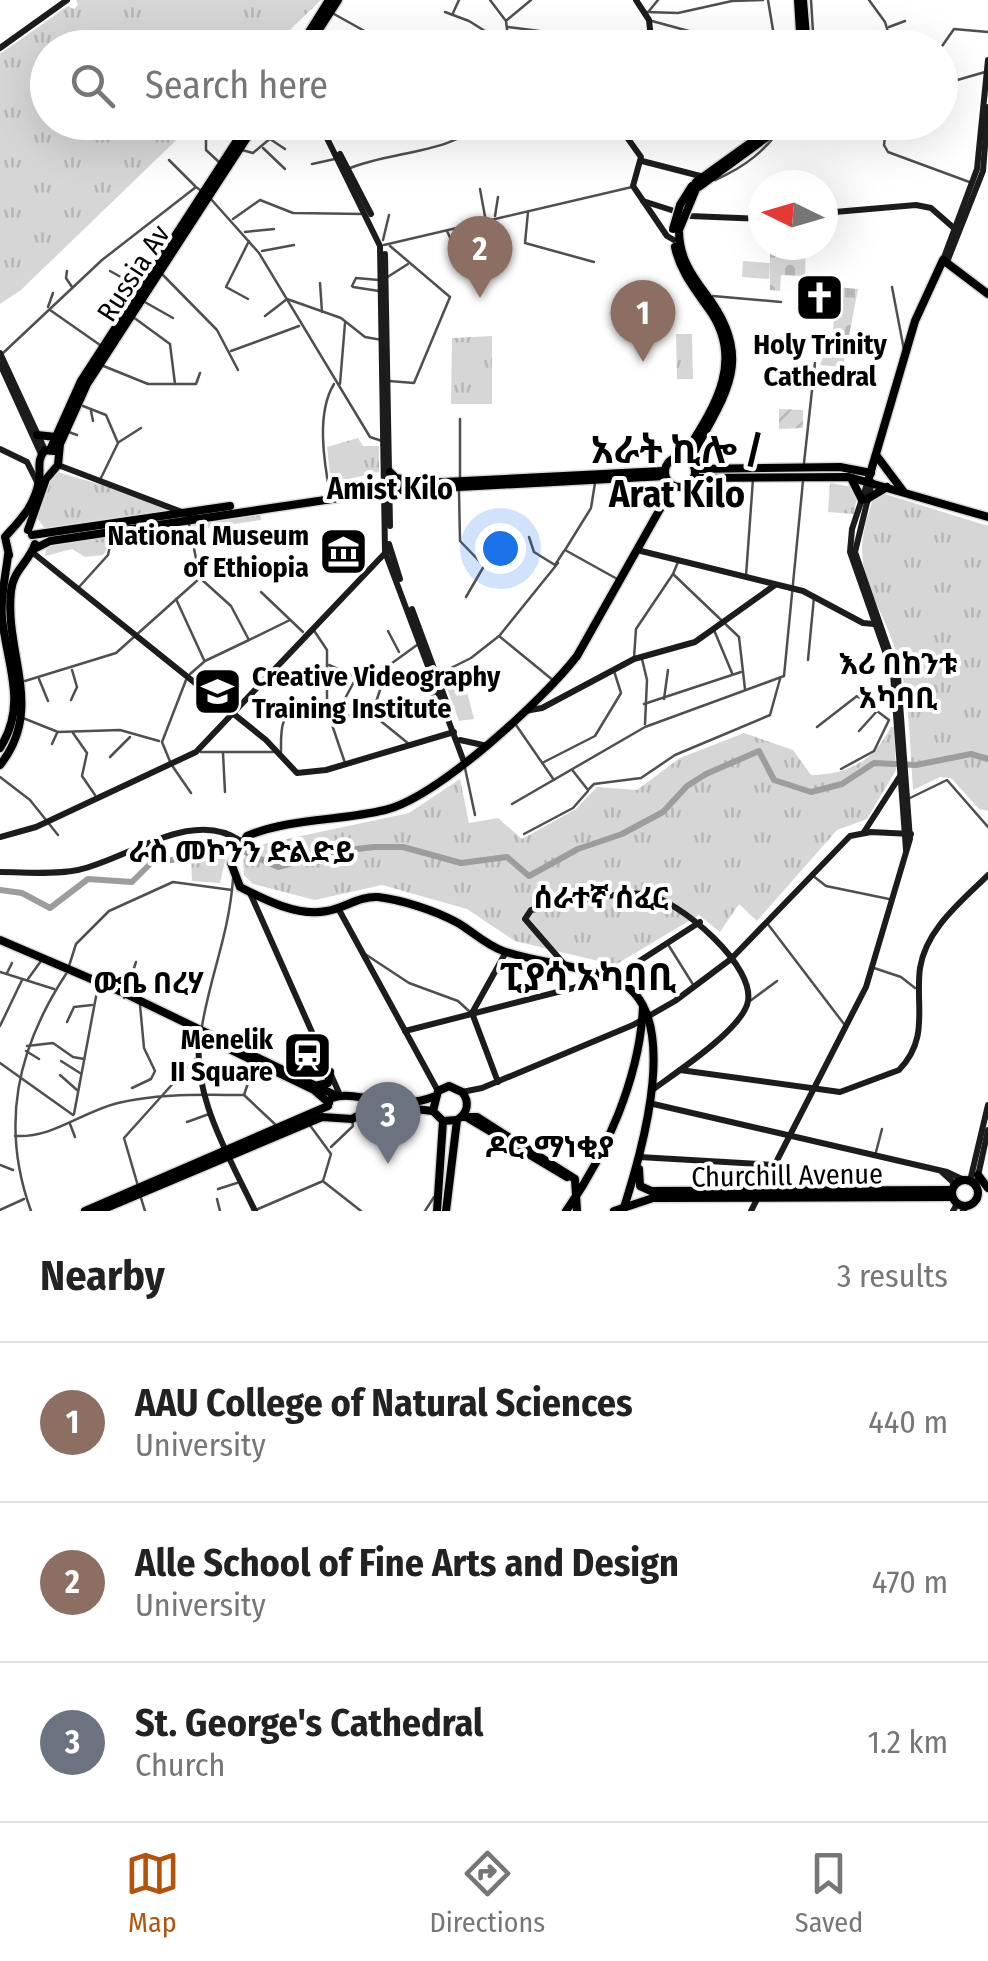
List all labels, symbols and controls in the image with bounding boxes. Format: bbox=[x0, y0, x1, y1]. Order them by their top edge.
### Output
search box bbox=[30, 30, 958, 140]
icon: search bbox=[65, 58, 120, 113]
text: Search here bbox=[145, 62, 328, 108]
north arrow bbox=[748, 170, 838, 260]
pin: 2 bbox=[448, 216, 512, 298]
street label: Russia Av bbox=[90, 219, 177, 328]
church icon: Holy Trinity Cathedral bbox=[794, 271, 846, 323]
pin: 1 bbox=[610, 280, 676, 362]
place label: Holy Trinity Cathedral bbox=[753, 328, 888, 393]
district label: አራት ኪሎ / Arat Kilo bbox=[591, 427, 763, 517]
district label: Amist Kilo bbox=[326, 471, 453, 507]
place label: National Museum of Ethiopia bbox=[107, 519, 309, 584]
your location bbox=[475, 523, 526, 574]
museum icon: National Museum of Ethiopia bbox=[318, 525, 370, 577]
district label: እሪ በከንቱ አካባቢ bbox=[839, 646, 958, 716]
place label: Creative Videography Training Institute bbox=[252, 660, 501, 725]
school or university icon: Creative Videography Training Institute bbox=[191, 666, 243, 718]
district label: ራስ መኮንን ድልድይ bbox=[129, 834, 355, 870]
district label: ሰራተኛ ሰፈር bbox=[533, 880, 669, 916]
district label: ፒያሳ አካባቢ bbox=[500, 954, 677, 1000]
district label: ውቤ በረሃ bbox=[93, 965, 205, 1001]
place label: Menelik II Square bbox=[170, 1023, 274, 1088]
station icon: Menelik II Square bbox=[282, 1029, 334, 1081]
pin: 3 bbox=[356, 1082, 420, 1164]
district label: ዶሮ ማነቂያ bbox=[486, 1129, 614, 1165]
street label: Churchill Avenue bbox=[691, 1157, 883, 1194]
text: Nearby bbox=[40, 1251, 165, 1301]
text: 3 results bbox=[837, 1257, 948, 1295]
text: AAU College of Natural Sciences bbox=[135, 1380, 633, 1426]
text: 1 bbox=[66, 1403, 79, 1441]
text: 440 m bbox=[868, 1403, 948, 1441]
text: University bbox=[135, 1426, 266, 1464]
text: Alle School of Fine Arts and Design bbox=[135, 1540, 679, 1586]
text: 2 bbox=[65, 1563, 80, 1601]
text: 470 m bbox=[872, 1563, 948, 1601]
text: University bbox=[135, 1586, 266, 1624]
text: St. George's Cathedral bbox=[135, 1700, 484, 1746]
text: 3 bbox=[65, 1723, 80, 1761]
text: 1.2 km bbox=[868, 1723, 948, 1761]
text: Church bbox=[135, 1746, 225, 1784]
tab: Map bbox=[125, 1846, 180, 1939]
tab: Directions bbox=[429, 1846, 545, 1939]
tab: Saved bbox=[795, 1846, 863, 1939]

